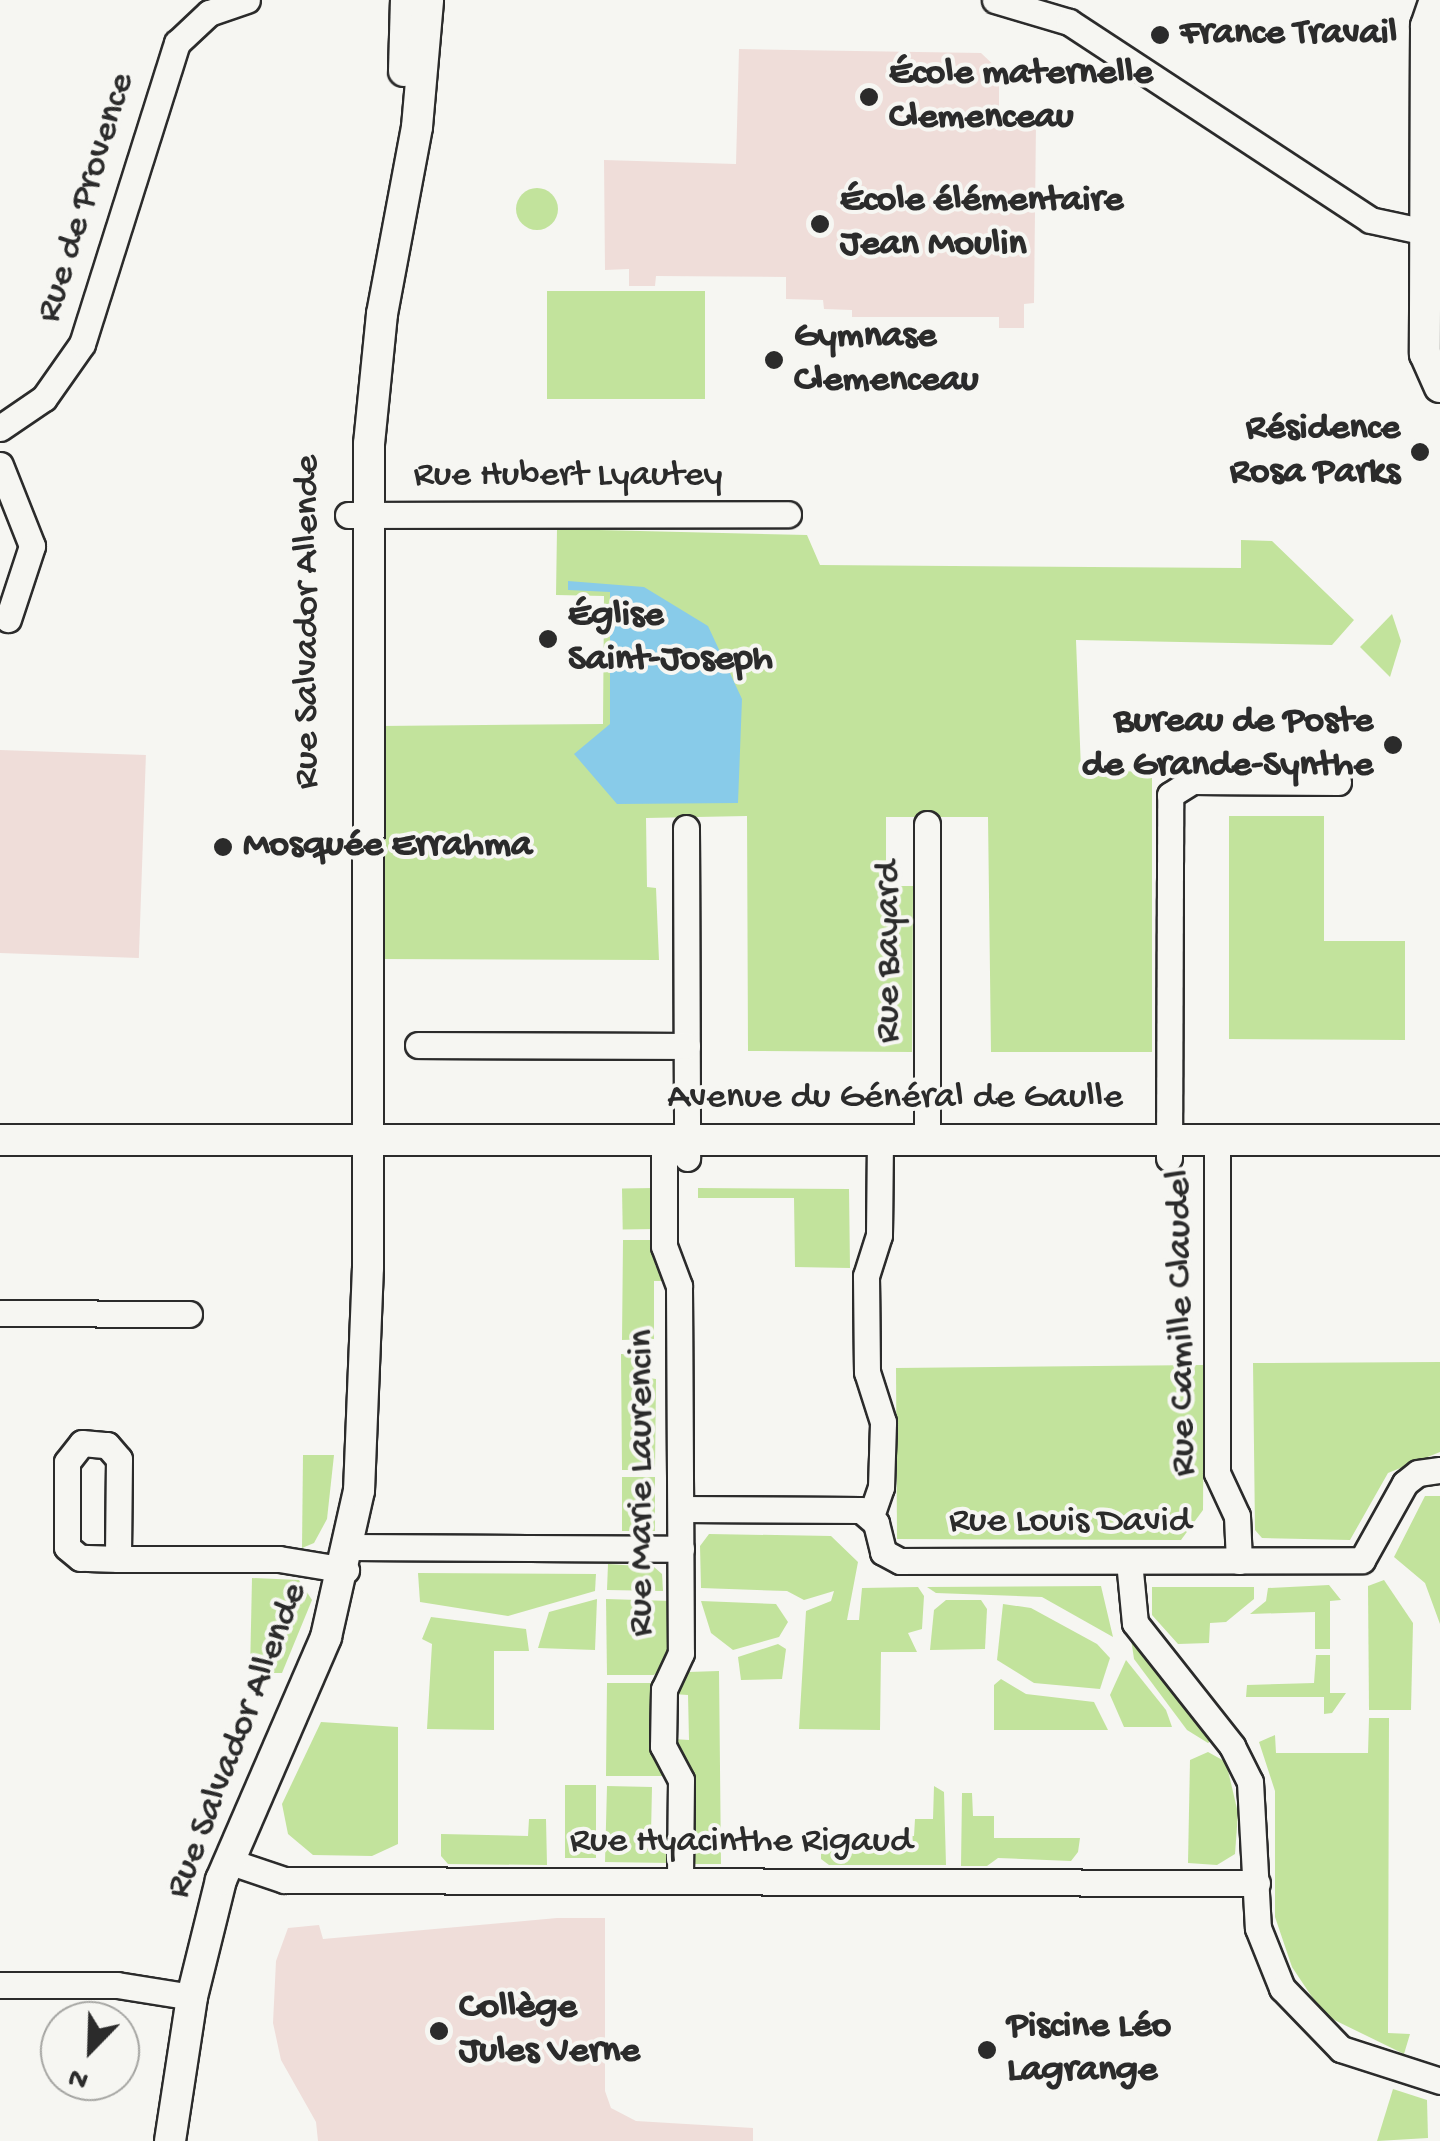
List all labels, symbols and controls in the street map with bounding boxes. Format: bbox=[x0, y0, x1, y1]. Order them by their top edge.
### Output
place label: France Travail bbox=[1180, 12, 1397, 58]
marker: France Travail bbox=[1149, 24, 1171, 46]
place label: École maternelle Clemenceau bbox=[889, 52, 1153, 142]
street label: Rue de Provence bbox=[27, 68, 147, 328]
marker: École maternelle Clemenceau bbox=[858, 86, 880, 108]
place label: École élémentaire Jean Moulin bbox=[840, 179, 1123, 268]
marker: École élémentaire Jean Moulin bbox=[809, 213, 831, 235]
place label: Gymnase Clemenceau bbox=[794, 315, 979, 404]
marker: Gymnase Clemenceau bbox=[763, 349, 785, 371]
place label: Résidence Rosa Parks bbox=[1230, 407, 1400, 496]
marker: Résidence Rosa Parks bbox=[1409, 441, 1431, 463]
street label: Rue Hubert Lyautey bbox=[414, 454, 722, 500]
street label: Rue Salvador Allende bbox=[286, 455, 332, 789]
place label: Église Saint-Joseph bbox=[568, 594, 773, 684]
marker: Église Saint-Joseph bbox=[537, 628, 559, 650]
place label: Bureau de Poste de Grande-Synthe bbox=[1082, 700, 1373, 789]
marker: Bureau de Poste de Grande-Synthe bbox=[1382, 734, 1404, 756]
place label: Mosquée Errahma bbox=[243, 824, 532, 870]
marker: Mosquée Errahma bbox=[212, 836, 234, 858]
street label: Rue Bayard bbox=[867, 861, 913, 1043]
street label: Avenue du Général de Gaulle bbox=[667, 1076, 1123, 1122]
street label: Rue Camille Claudel bbox=[1158, 1169, 1208, 1477]
street label: Rue Marie Laurencin bbox=[620, 1329, 666, 1637]
street label: Rue Louis David bbox=[949, 1500, 1191, 1546]
street label: Rue Salvador Allende bbox=[157, 1577, 319, 1905]
street label: Rue Hyacinthe Rigaud bbox=[570, 1820, 912, 1866]
place label: Collège Jules Verne bbox=[459, 1986, 640, 2076]
north arrow bbox=[40, 2001, 140, 2101]
place label: Piscine Léo Lagrange bbox=[1007, 2005, 1171, 2094]
marker: Collège Jules Verne bbox=[428, 2020, 450, 2042]
marker: Piscine Léo Lagrange bbox=[976, 2039, 998, 2061]
text: N bbox=[64, 2058, 94, 2096]

